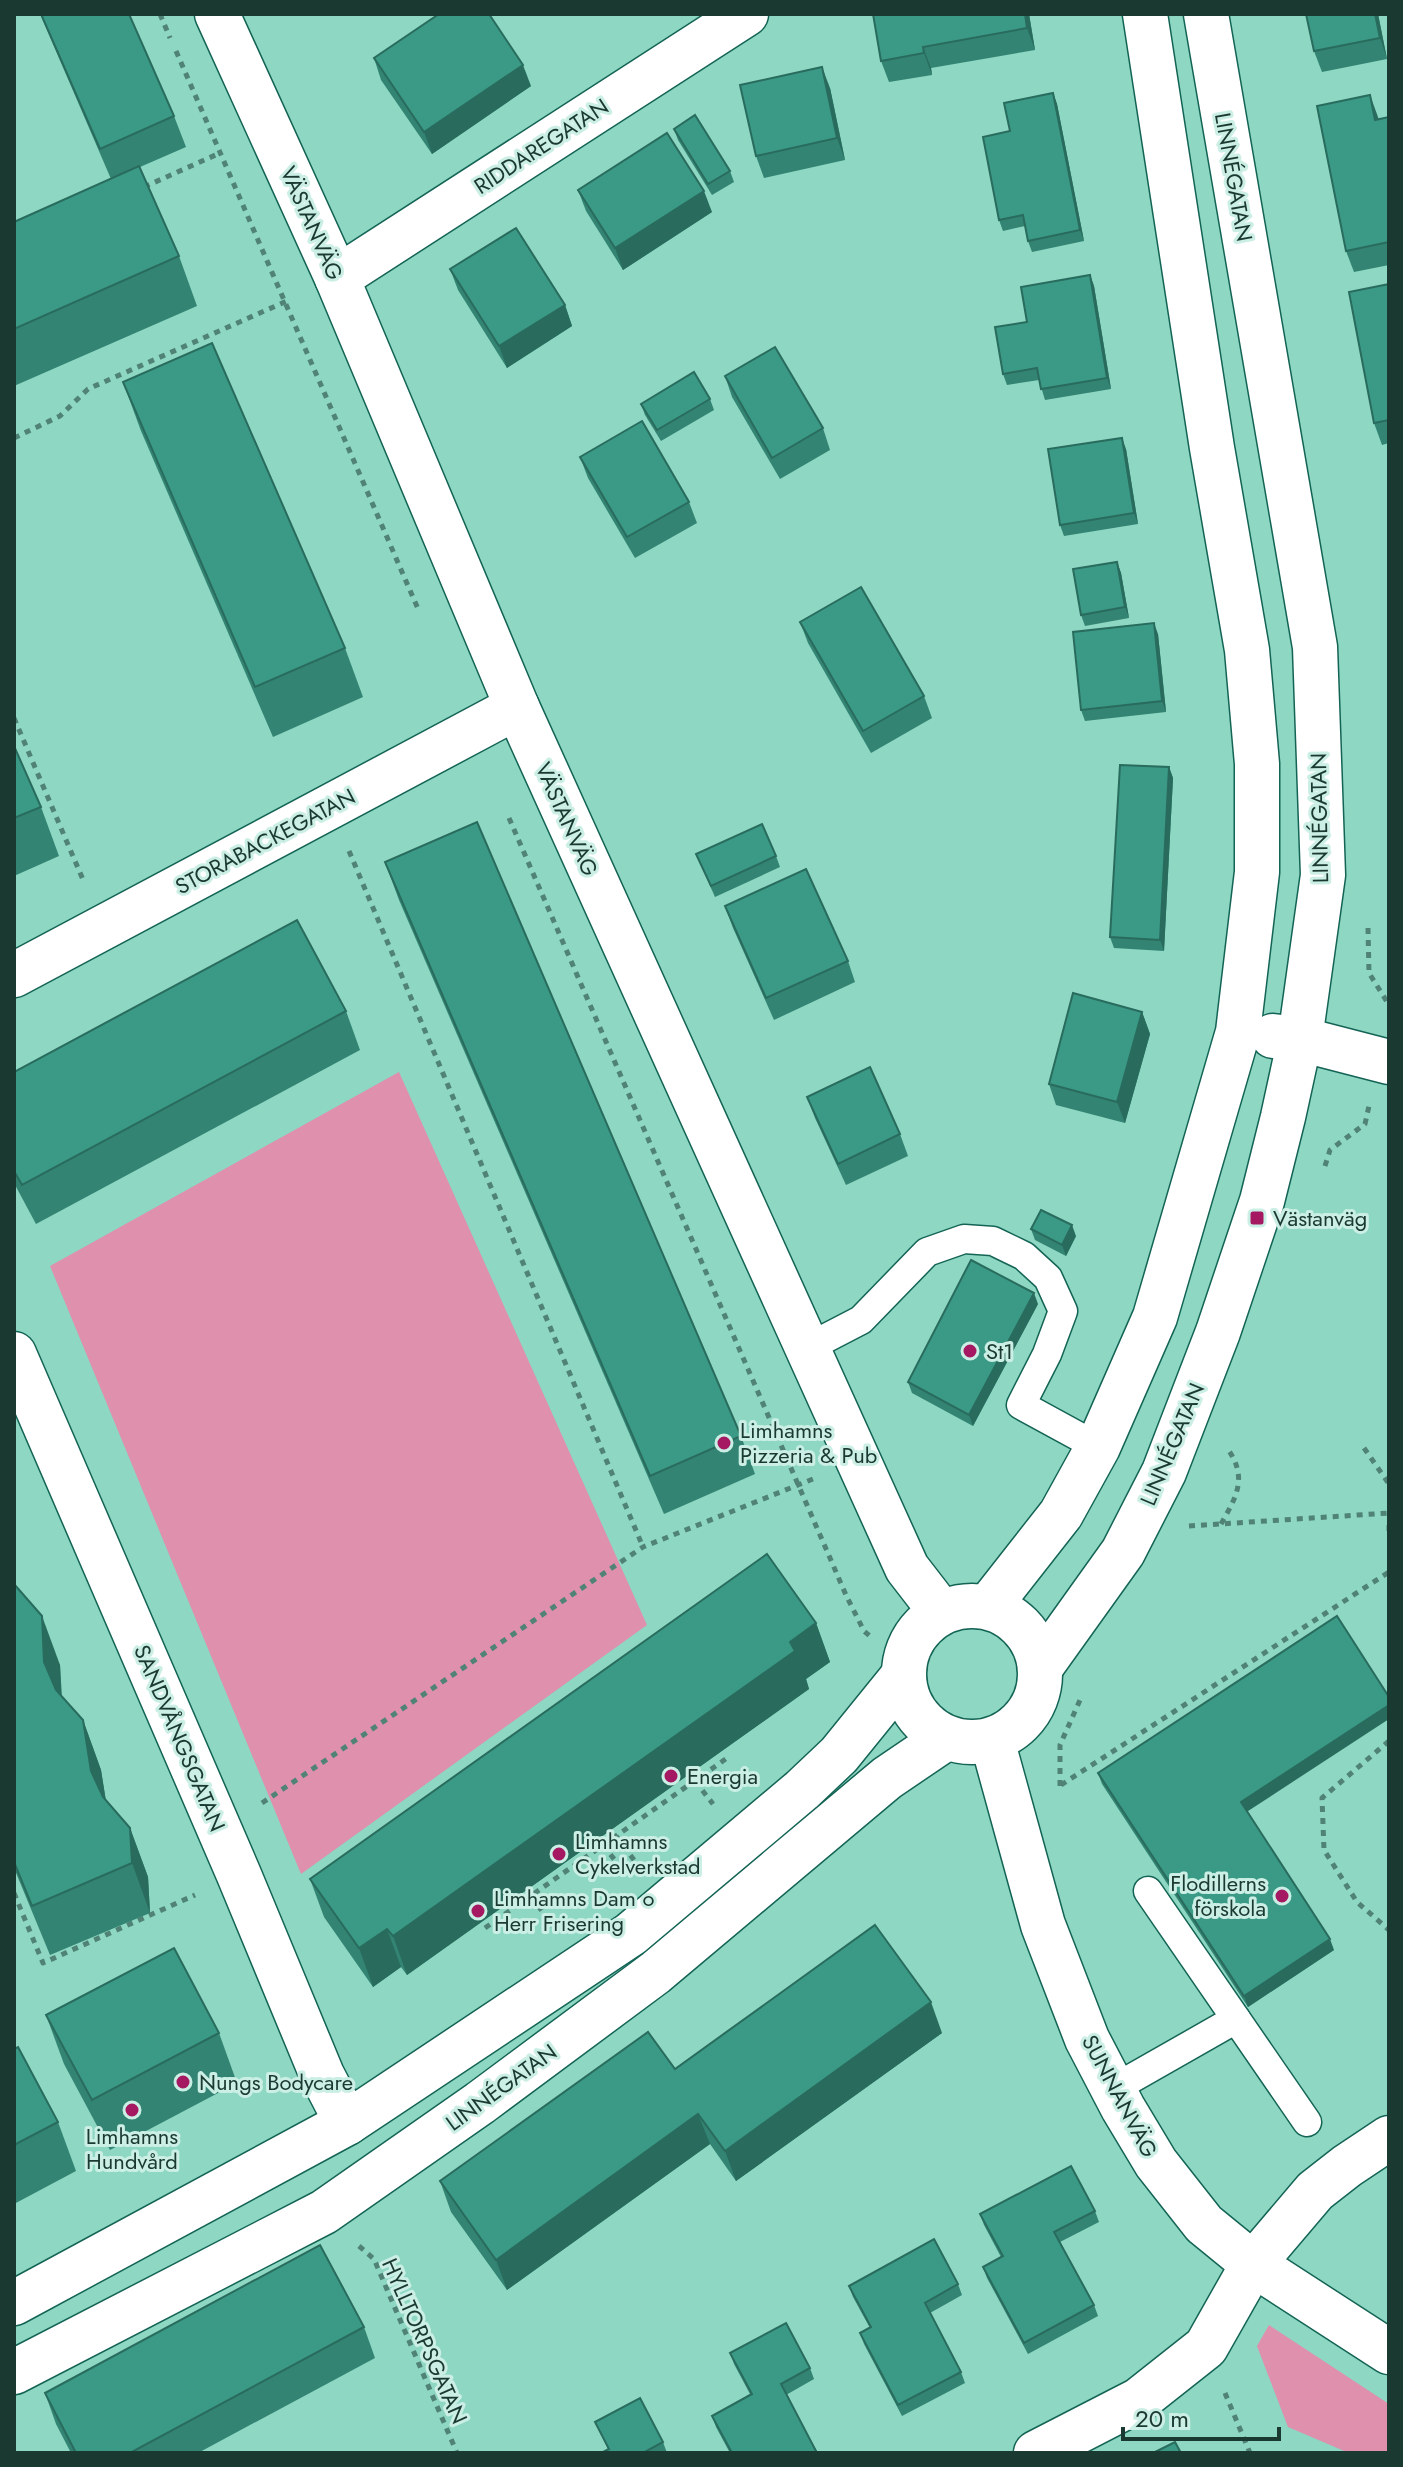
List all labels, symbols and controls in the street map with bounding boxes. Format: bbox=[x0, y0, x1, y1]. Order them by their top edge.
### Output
street label: RIDDAREGATAN bbox=[467, 90, 615, 202]
street label: LINNÉGATAN bbox=[1207, 110, 1261, 244]
street label: VÄSTANVÄG bbox=[273, 161, 351, 285]
street label: LINNÉGATAN bbox=[1302, 752, 1336, 884]
street label: VÄSTANVÄG bbox=[528, 757, 606, 881]
street label: STORABACKEGATAN bbox=[169, 780, 361, 902]
place label: Västanväg bbox=[1273, 1202, 1367, 1234]
marker: Västanväg bbox=[1248, 1209, 1266, 1227]
place label: St1 bbox=[986, 1335, 1013, 1367]
marker: St1 bbox=[961, 1342, 979, 1360]
street label: LINNÉGATAN bbox=[1132, 1378, 1212, 1510]
place label: Limhamns Pizzeria & Pub bbox=[740, 1414, 877, 1471]
marker: Limhamns Pizzeria & Pub bbox=[715, 1434, 733, 1452]
street label: SANDVÅNGSGATAN bbox=[126, 1640, 234, 1836]
place label: Energia bbox=[687, 1760, 758, 1792]
marker: Energia bbox=[662, 1767, 680, 1785]
place label: Limhamns Cykelverkstad bbox=[575, 1825, 701, 1882]
marker: Limhamns Cykelverkstad bbox=[550, 1845, 568, 1863]
place label: Flodillerns förskola bbox=[1170, 1867, 1266, 1924]
place label: Limhamns Dam o Herr Frisering bbox=[494, 1882, 654, 1939]
marker: Flodillerns förskola bbox=[1273, 1887, 1291, 1905]
marker: Limhamns Dam o Herr Frisering bbox=[469, 1902, 487, 1920]
street label: SUNNANVÄG bbox=[1074, 2029, 1166, 2163]
street label: LINNÉGATAN bbox=[439, 2036, 563, 2138]
place label: Nungs Bodycare bbox=[199, 2066, 353, 2098]
marker: Nungs Bodycare bbox=[174, 2073, 192, 2091]
marker: Limhamns Hundvård bbox=[123, 2101, 141, 2119]
place label: Limhamns Hundvård bbox=[86, 2120, 178, 2177]
street label: HYLLTORPSGATAN bbox=[374, 2253, 476, 2429]
scale bar bbox=[1123, 2391, 1279, 2441]
text: 20 m bbox=[1135, 2401, 1189, 2436]

